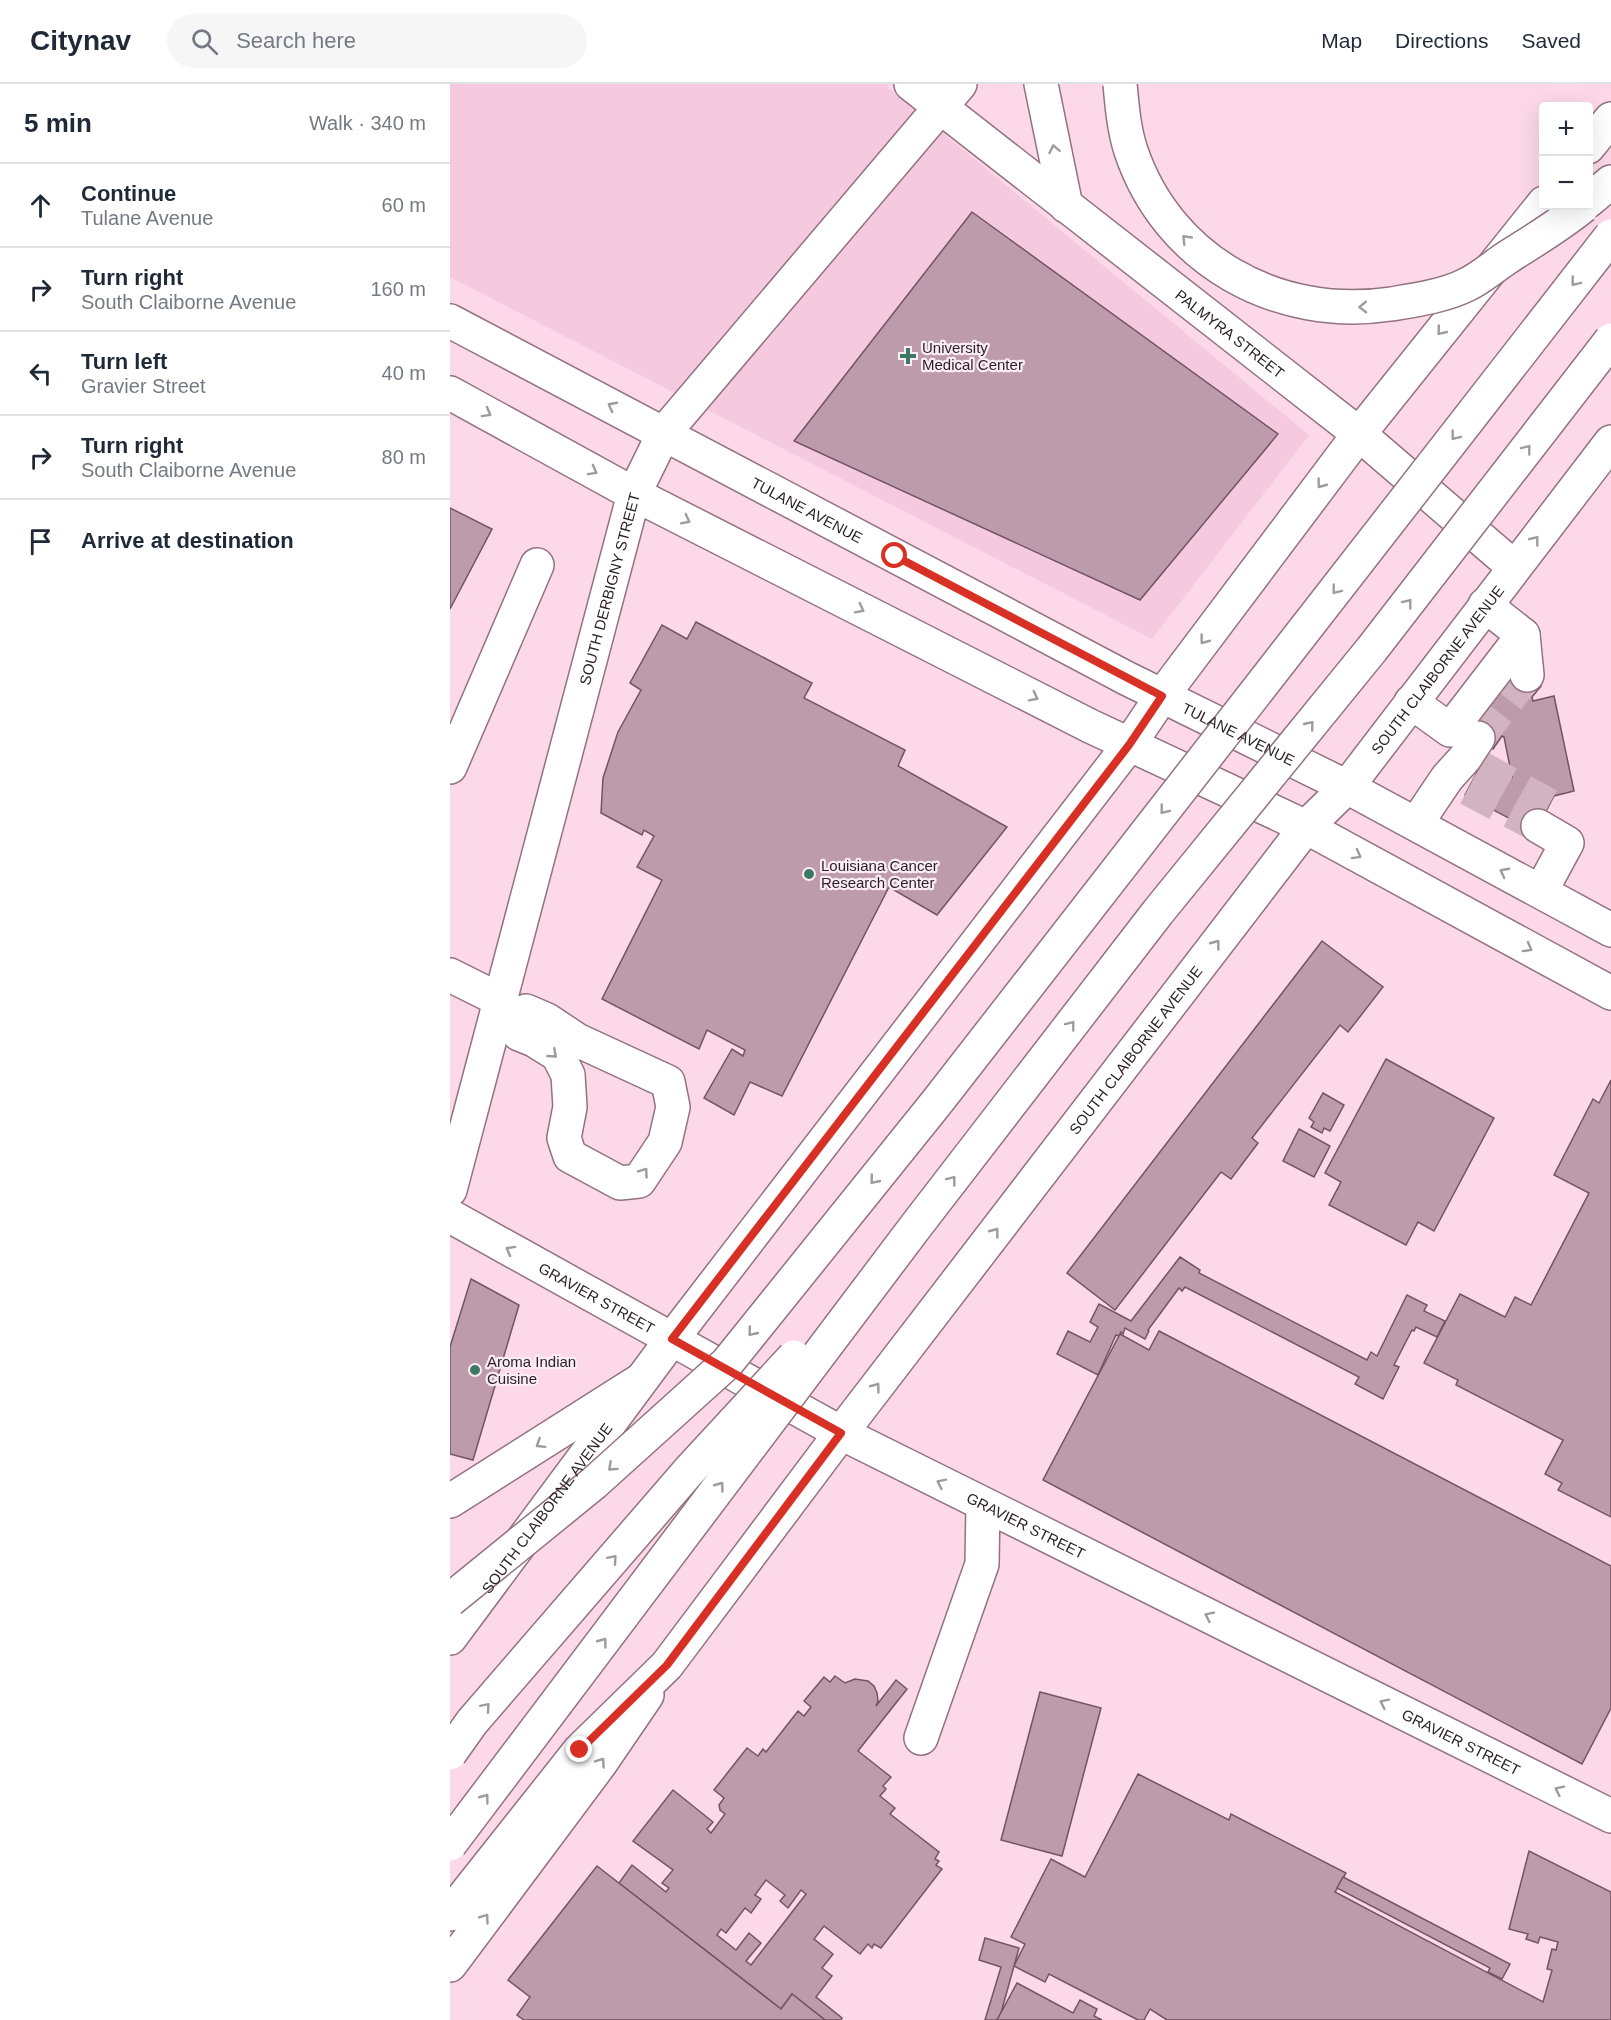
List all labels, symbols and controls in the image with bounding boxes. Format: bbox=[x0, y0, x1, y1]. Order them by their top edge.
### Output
search box bbox=[167, 14, 587, 68]
text: Citynav bbox=[30, 25, 131, 56]
icon: search bbox=[188, 25, 221, 58]
text: Search here bbox=[236, 28, 356, 53]
text: Map bbox=[1321, 29, 1362, 52]
text: Directions bbox=[1395, 29, 1488, 52]
text: Saved bbox=[1521, 29, 1581, 52]
map controls bbox=[1539, 102, 1593, 210]
button: + bbox=[1539, 102, 1593, 156]
text: 5 min bbox=[24, 108, 92, 138]
text: Walk · 340 m bbox=[309, 112, 426, 134]
one-way arrow bbox=[1049, 144, 1062, 154]
button: − bbox=[1539, 156, 1593, 210]
text: Continue bbox=[81, 181, 176, 206]
icon: ahead bbox=[24, 189, 57, 222]
text: 60 m bbox=[382, 194, 426, 216]
text: Tulane Avenue bbox=[81, 207, 213, 229]
one-way arrow bbox=[1183, 236, 1194, 247]
text: Turn right bbox=[81, 265, 183, 290]
icon: right bbox=[24, 273, 57, 306]
one-way arrow bbox=[1572, 275, 1583, 286]
text: 160 m bbox=[370, 278, 426, 300]
street label: PALMYRA STREET bbox=[1172, 286, 1288, 381]
text: South Claiborne Avenue bbox=[81, 291, 296, 313]
one-way arrow bbox=[1358, 300, 1367, 313]
one-way arrow bbox=[1438, 324, 1449, 335]
place label: University Medical Center bbox=[922, 339, 1023, 373]
marker: University Medical Center bbox=[899, 347, 917, 365]
text: Turn left bbox=[81, 349, 167, 374]
icon: left bbox=[24, 357, 57, 390]
text: 40 m bbox=[382, 362, 426, 384]
text: Gravier Street bbox=[81, 375, 205, 397]
one-way arrow bbox=[608, 402, 618, 413]
one-way arrow bbox=[481, 406, 491, 417]
one-way arrow bbox=[1452, 429, 1463, 440]
text: Turn right bbox=[81, 433, 183, 458]
icon: right bbox=[24, 441, 57, 474]
one-way arrow bbox=[1519, 444, 1530, 455]
text: 80 m bbox=[382, 446, 426, 468]
text: South Claiborne Avenue bbox=[81, 459, 296, 481]
one-way arrow bbox=[587, 464, 598, 475]
street label: TULANE AVENUE bbox=[749, 473, 866, 546]
one-way arrow bbox=[1317, 478, 1328, 489]
street label: SOUTH DERBIGNY STREET bbox=[575, 491, 643, 687]
one-way arrow bbox=[680, 513, 691, 524]
icon: arrive bbox=[24, 525, 57, 558]
text: Arrive at destination bbox=[81, 528, 294, 553]
one-way arrow bbox=[1528, 536, 1539, 547]
route start bbox=[881, 542, 907, 568]
street label: SOUTH CLAIBORNE AVENUE bbox=[1367, 582, 1507, 757]
one-way arrow bbox=[1332, 583, 1343, 594]
one-way arrow bbox=[1400, 599, 1411, 610]
one-way arrow bbox=[854, 601, 865, 613]
one-way arrow bbox=[1200, 634, 1211, 645]
one-way arrow bbox=[1028, 690, 1038, 701]
street label: TULANE AVENUE bbox=[1180, 699, 1298, 768]
one-way arrow bbox=[1303, 721, 1314, 732]
one-way arrow bbox=[1161, 804, 1172, 815]
one-way arrow bbox=[1351, 848, 1361, 859]
place label: Louisiana Cancer Research Center bbox=[821, 857, 938, 891]
marker: Louisiana Cancer Research Center bbox=[802, 867, 816, 881]
one-way arrow bbox=[1500, 868, 1510, 879]
one-way arrow bbox=[1208, 940, 1219, 951]
one-way arrow bbox=[1522, 941, 1532, 952]
street label: SOUTH CLAIBORNE AVENUE bbox=[1065, 962, 1205, 1137]
one-way arrow bbox=[1063, 1021, 1074, 1032]
one-way arrow bbox=[546, 1047, 556, 1058]
one-way arrow bbox=[637, 1168, 648, 1179]
one-way arrow bbox=[871, 1174, 882, 1185]
one-way arrow bbox=[944, 1176, 955, 1187]
one-way arrow bbox=[987, 1228, 998, 1239]
one-way arrow bbox=[506, 1246, 516, 1257]
street label: GRAVIER STREET bbox=[536, 1259, 658, 1336]
one-way arrow bbox=[748, 1325, 759, 1336]
place label: Aroma Indian Cuisine bbox=[487, 1353, 576, 1387]
marker: Aroma Indian Cuisine bbox=[468, 1363, 482, 1377]
one-way arrow bbox=[869, 1382, 880, 1393]
street label: SOUTH CLAIBORNE AVENUE bbox=[478, 1420, 615, 1596]
one-way arrow bbox=[536, 1436, 546, 1448]
one-way arrow bbox=[608, 1460, 619, 1471]
one-way arrow bbox=[936, 1478, 947, 1490]
one-way arrow bbox=[713, 1482, 724, 1493]
street label: GRAVIER STREET bbox=[964, 1489, 1088, 1562]
one-way arrow bbox=[606, 1555, 617, 1566]
one-way arrow bbox=[1205, 1612, 1216, 1623]
one-way arrow bbox=[595, 1637, 606, 1648]
one-way arrow bbox=[1380, 1699, 1390, 1710]
one-way arrow bbox=[479, 1703, 490, 1714]
street label: GRAVIER STREET bbox=[1399, 1705, 1523, 1778]
route end bbox=[566, 1736, 592, 1762]
one-way arrow bbox=[594, 1757, 605, 1768]
one-way arrow bbox=[1554, 1785, 1565, 1797]
one-way arrow bbox=[478, 1793, 489, 1804]
one-way arrow bbox=[477, 1914, 488, 1925]

